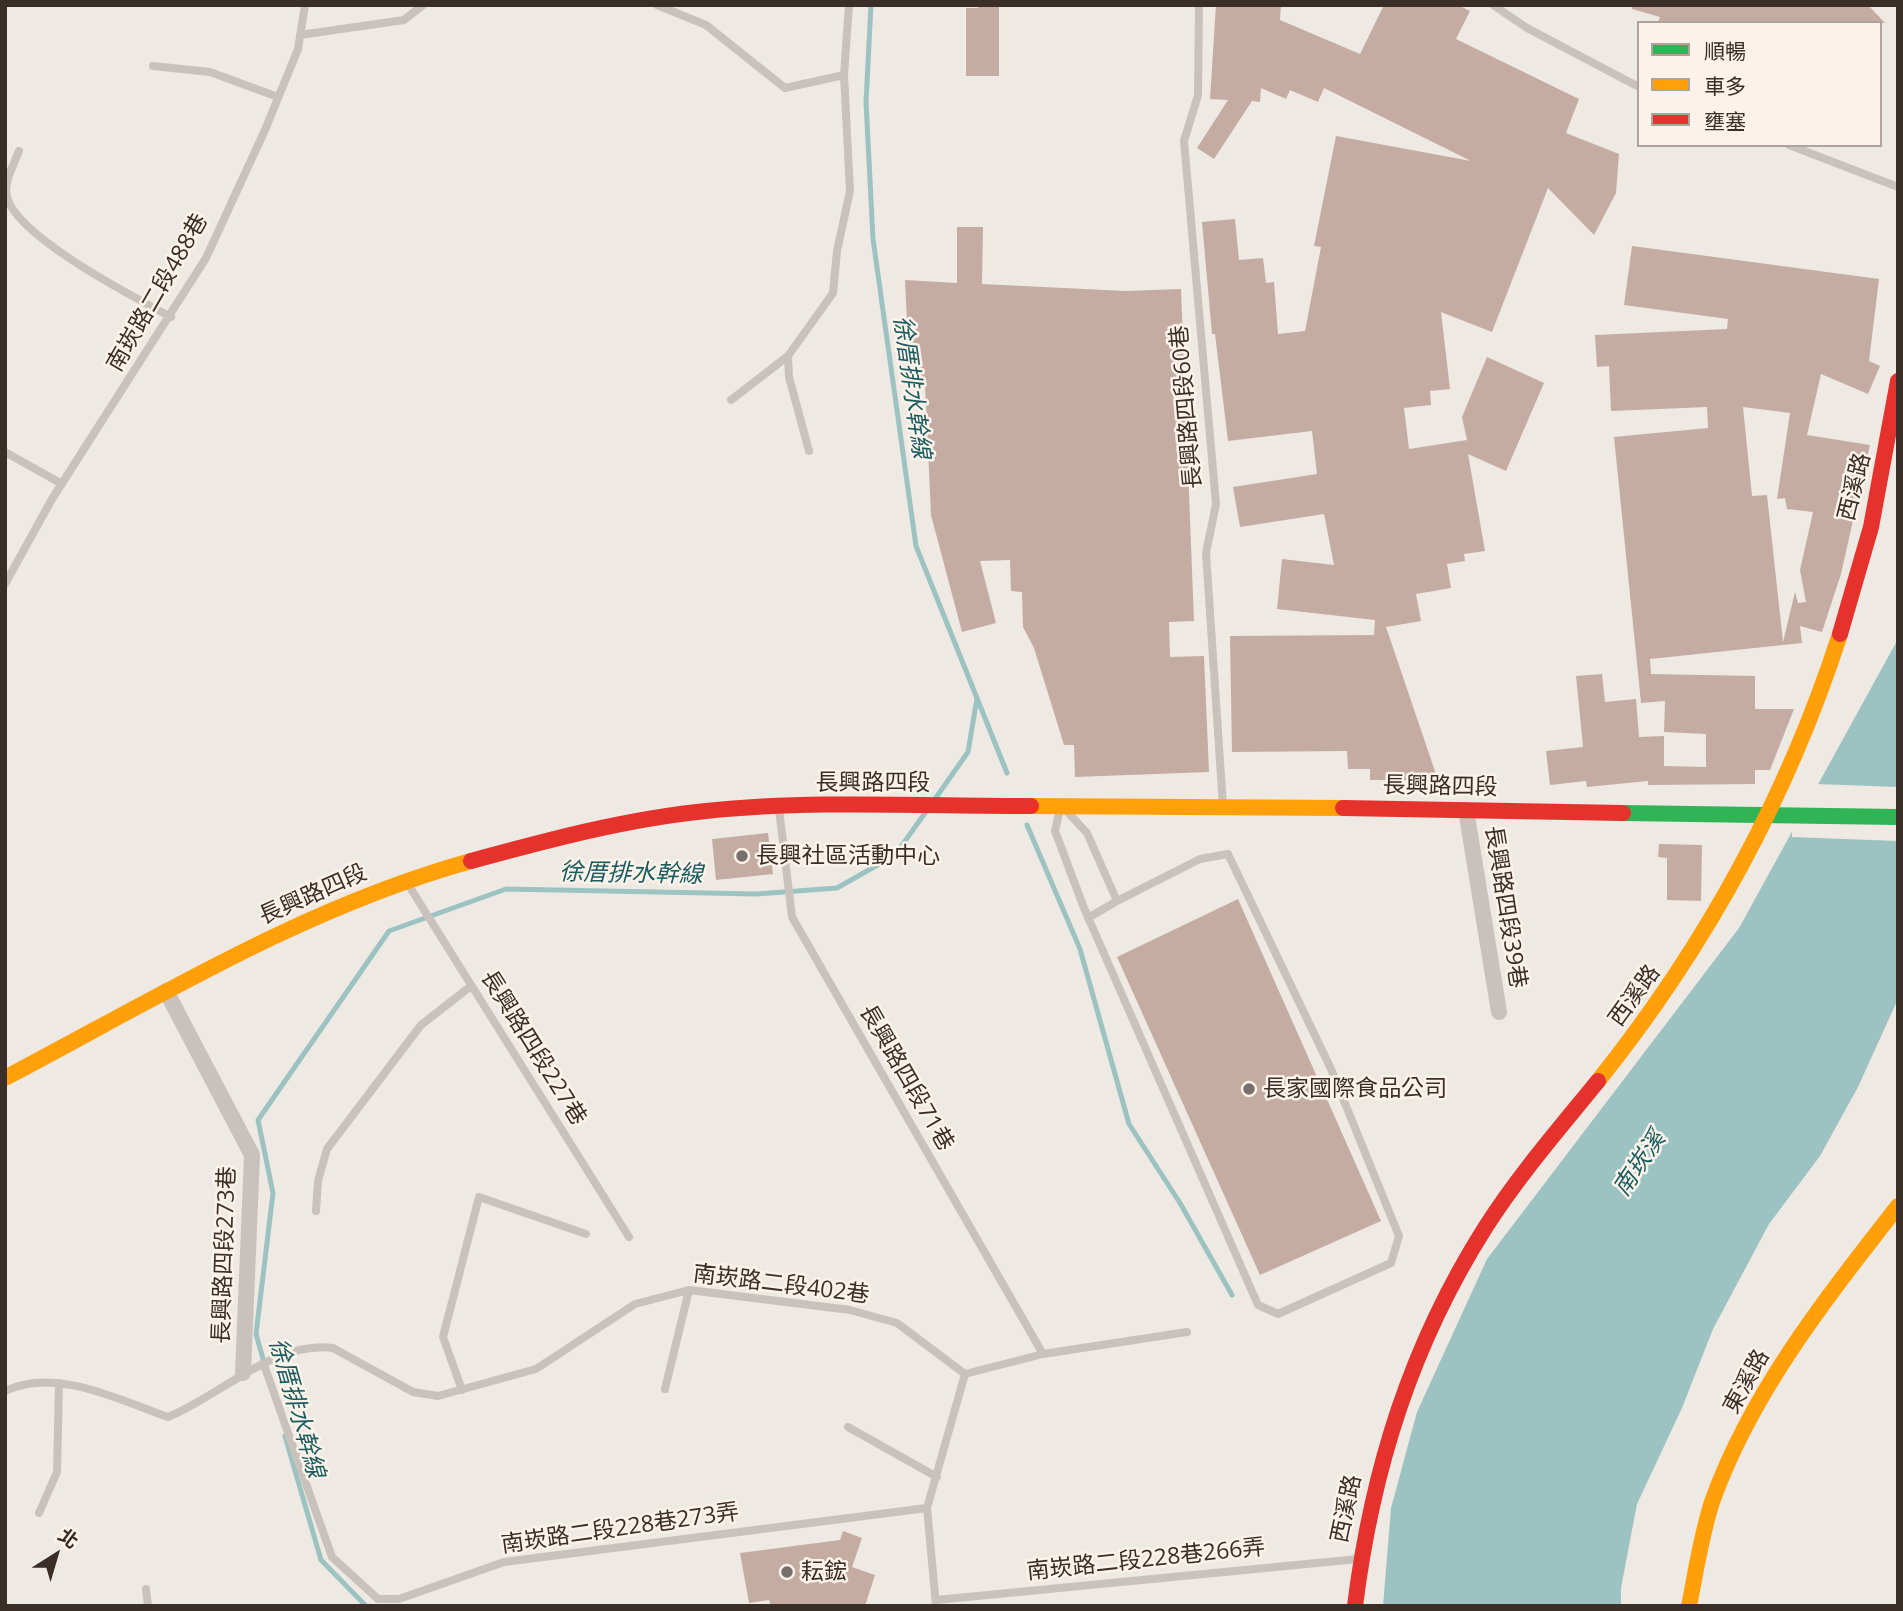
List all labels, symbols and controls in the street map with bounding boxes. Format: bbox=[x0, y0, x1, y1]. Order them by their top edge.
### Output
legend bbox=[1637, 21, 1882, 147]
text: 順暢 bbox=[1704, 37, 1746, 65]
text: 車多 bbox=[1704, 72, 1746, 100]
text: 壅塞 bbox=[1704, 107, 1746, 135]
street label: 南崁路二段488巷 bbox=[102, 209, 214, 377]
water label: 徐厝排水幹線 bbox=[887, 314, 935, 460]
street label: 長興路四段60巷 bbox=[1166, 324, 1208, 490]
street label: 西溪路 bbox=[1833, 450, 1877, 524]
street label: 長興路四段 bbox=[816, 769, 930, 797]
street label: 長興路四段 bbox=[1382, 772, 1498, 802]
street label: 長興路四段39巷 bbox=[1479, 824, 1531, 990]
place label: 長興社區活動中心 bbox=[756, 842, 940, 870]
marker: 長興社區活動中心 bbox=[734, 848, 750, 864]
water label: 徐厝排水幹線 bbox=[559, 858, 703, 890]
street label: 長興路四段 bbox=[255, 859, 371, 931]
street label: 西溪路 bbox=[1604, 960, 1666, 1032]
street label: 長興路四段227巷 bbox=[474, 965, 592, 1131]
street label: 長興路四段71巷 bbox=[853, 1000, 959, 1156]
place label: 長家國際食品公司 bbox=[1263, 1075, 1447, 1103]
marker: 長家國際食品公司 bbox=[1241, 1081, 1257, 1097]
water label: 南崁溪 bbox=[1608, 1126, 1672, 1202]
street label: 長興路四段273巷 bbox=[208, 1166, 242, 1344]
street label: 南崁路二段402巷 bbox=[691, 1260, 871, 1310]
water label: 徐厝排水幹線 bbox=[262, 1335, 330, 1481]
street label: 東溪路 bbox=[1718, 1345, 1776, 1419]
street label: 西溪路 bbox=[1326, 1472, 1368, 1546]
street label: 南崁路二段228巷273弄 bbox=[499, 1499, 741, 1559]
north arrow bbox=[21, 1520, 91, 1590]
text: 北 bbox=[53, 1522, 84, 1554]
street label: 南崁路二段228巷266弄 bbox=[1025, 1534, 1267, 1586]
place label: 耘鋐 bbox=[801, 1558, 847, 1586]
marker: 耘鋐 bbox=[779, 1564, 795, 1580]

